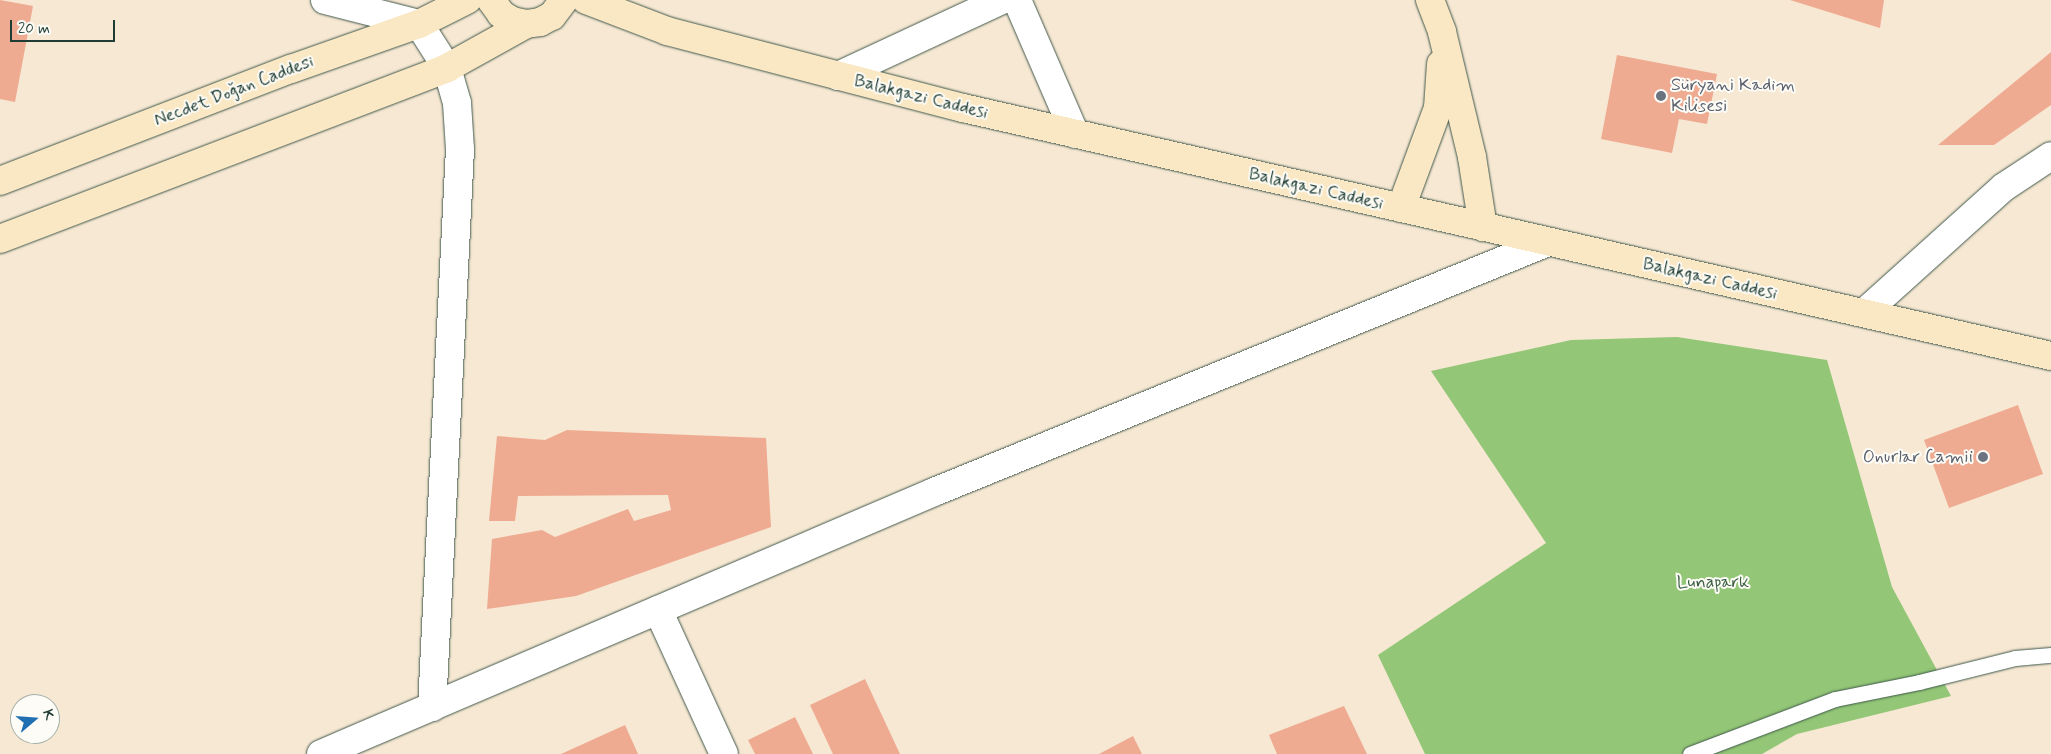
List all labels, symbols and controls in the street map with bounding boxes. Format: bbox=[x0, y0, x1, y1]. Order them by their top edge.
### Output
scale bar bbox=[12, 10, 118, 42]
text: 20 m bbox=[18, 19, 50, 39]
street label: Necdet Doğan Caddesi bbox=[149, 50, 319, 132]
street label: Balakgazi Caddesi bbox=[850, 69, 992, 125]
place label: Süryani Kadim Kilisesi bbox=[1671, 75, 1794, 118]
marker: Süryani Kadim Kilisesi bbox=[1655, 90, 1667, 102]
street label: Balakgazi Caddesi bbox=[1245, 163, 1387, 215]
street label: Balakgazi Caddesi bbox=[1639, 253, 1781, 305]
place label: Onurlar Camii bbox=[1863, 446, 1973, 468]
marker: Onurlar Camii bbox=[1977, 451, 1989, 463]
park label: Lunapark bbox=[1677, 571, 1749, 593]
north arrow bbox=[10, 694, 60, 744]
text: K bbox=[38, 707, 58, 722]

